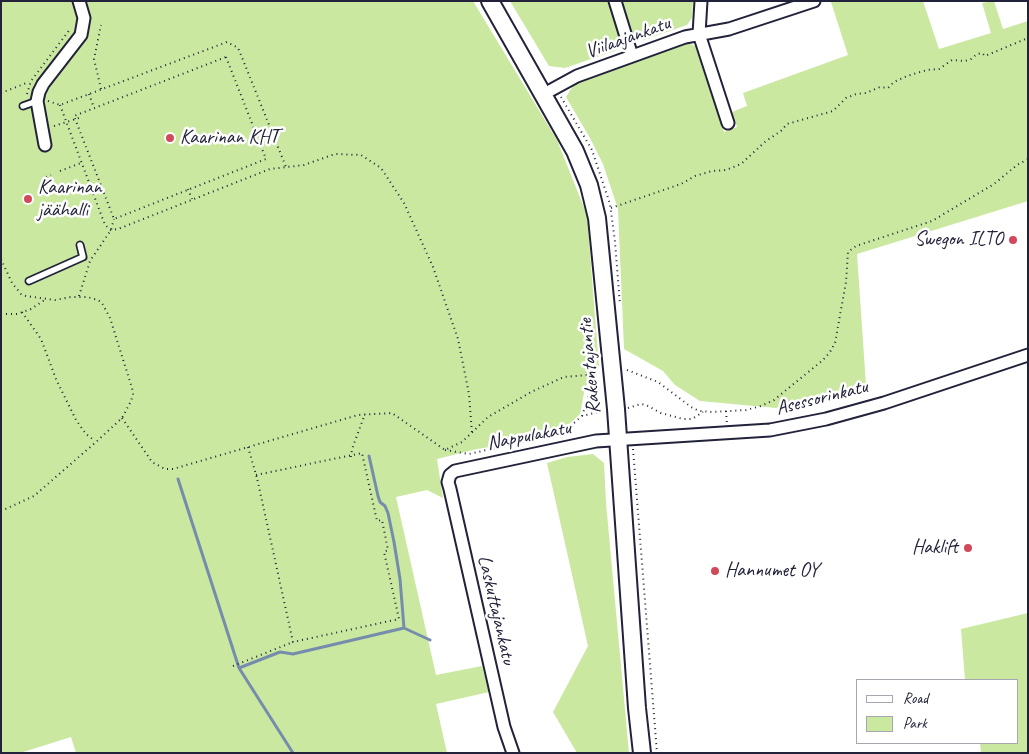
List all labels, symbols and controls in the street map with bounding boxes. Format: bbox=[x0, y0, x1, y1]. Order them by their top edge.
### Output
street label: Viilaajankatu bbox=[582, 12, 674, 64]
place label: Kaarinan KHT bbox=[180, 126, 279, 150]
marker: Kaarinan KHT bbox=[164, 132, 176, 144]
place label: Kaarinan jäähalli bbox=[38, 176, 102, 223]
marker: Kaarinan jäähalli bbox=[22, 193, 34, 205]
place label: Swegon ILTO bbox=[914, 228, 1003, 252]
marker: Swegon ILTO bbox=[1007, 234, 1019, 246]
street label: Rakentajantie bbox=[574, 317, 606, 415]
street label: Asessorinkatu bbox=[774, 375, 870, 421]
street label: Nappulakatu bbox=[485, 416, 573, 456]
place label: Haklift bbox=[912, 536, 958, 560]
marker: Haklift bbox=[962, 542, 974, 554]
street label: Laskuttajankatu bbox=[472, 553, 520, 667]
place label: Hannumet OY bbox=[725, 559, 819, 583]
marker: Hannumet OY bbox=[709, 565, 721, 577]
legend bbox=[856, 679, 1019, 744]
text: Road bbox=[903, 689, 928, 708]
text: Park bbox=[903, 714, 927, 733]

